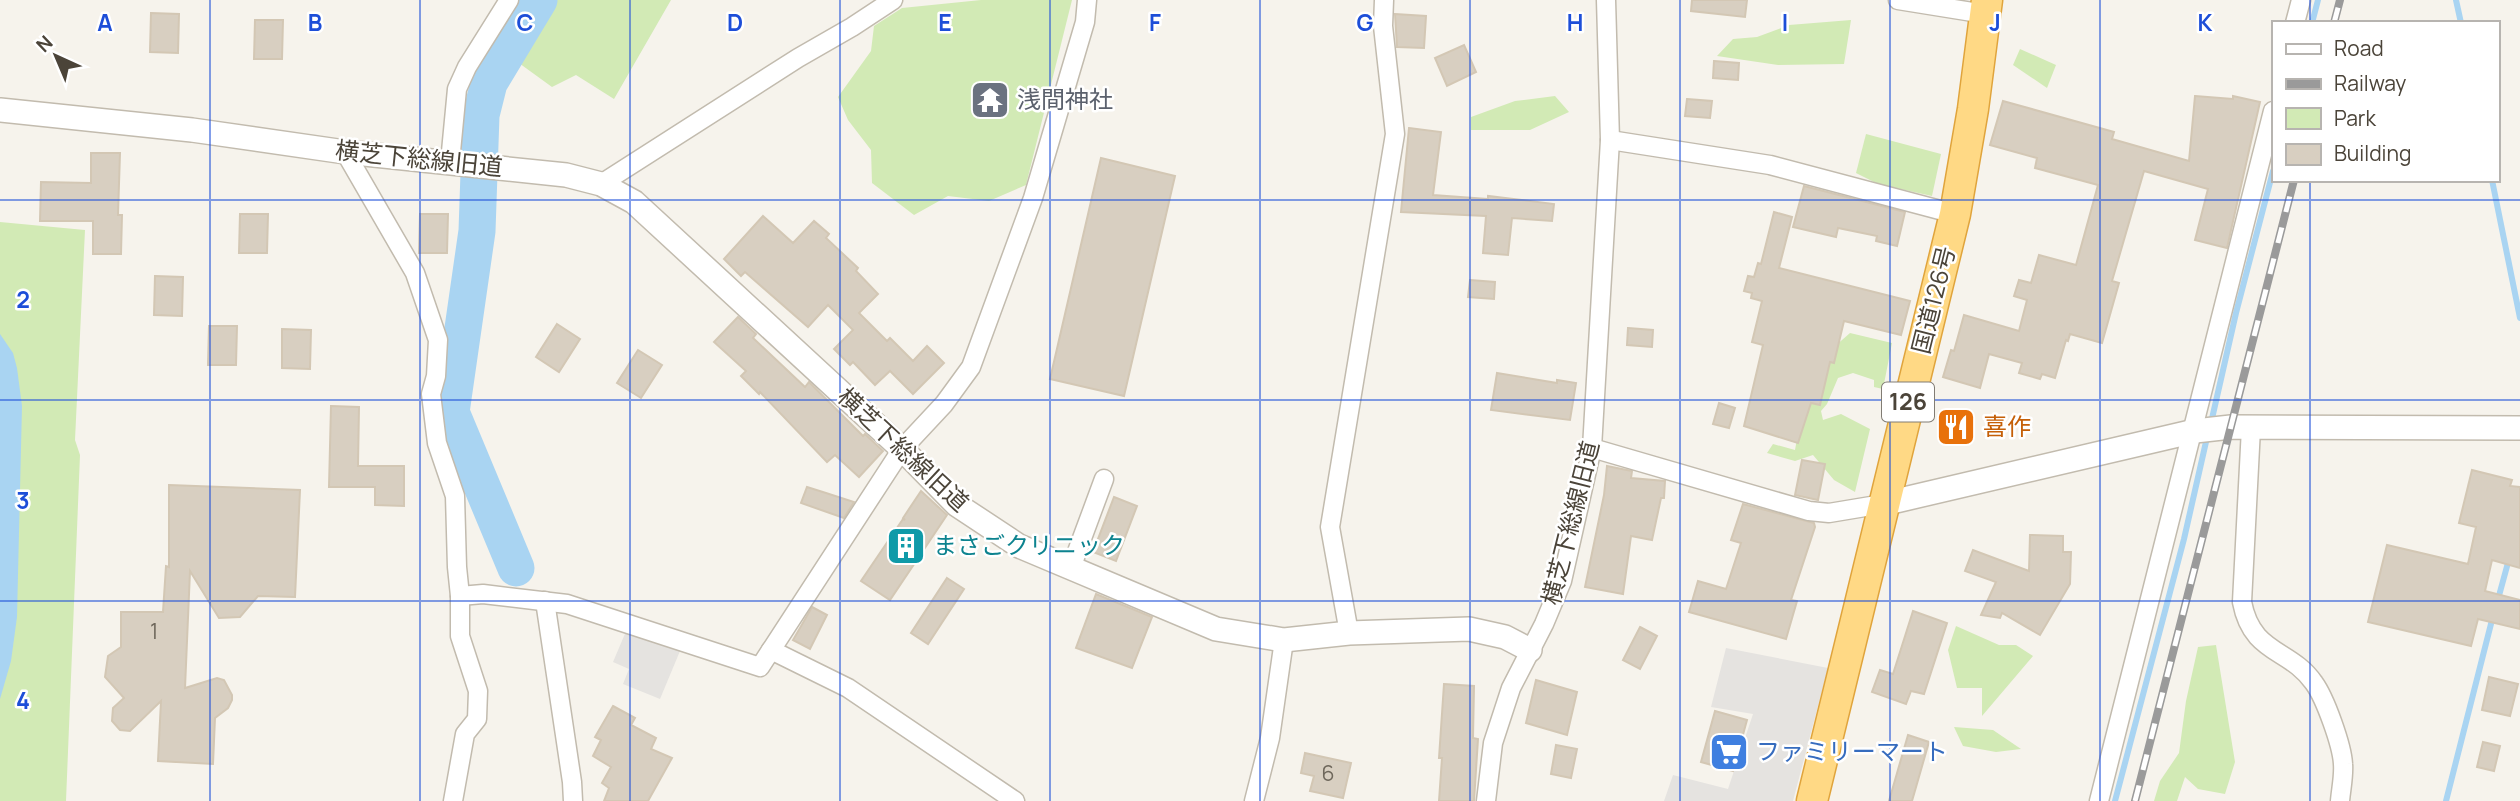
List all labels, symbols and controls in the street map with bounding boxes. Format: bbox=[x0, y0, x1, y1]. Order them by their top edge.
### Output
text: A bbox=[97, 6, 113, 38]
text: B bbox=[308, 6, 322, 38]
text: C bbox=[517, 6, 534, 38]
text: D bbox=[727, 6, 743, 38]
text: E bbox=[938, 6, 952, 38]
text: F bbox=[1149, 6, 1161, 38]
text: G bbox=[1357, 6, 1374, 38]
text: H bbox=[1567, 6, 1583, 38]
text: I bbox=[1782, 6, 1788, 38]
text: J bbox=[1989, 6, 2001, 38]
text: K bbox=[2198, 6, 2213, 38]
north arrow bbox=[21, 21, 91, 91]
legend bbox=[2272, 21, 2499, 182]
text: N bbox=[30, 30, 58, 58]
text: Road bbox=[2334, 34, 2384, 62]
text: Railway bbox=[2334, 69, 2406, 97]
temple icon: 浅間神社 bbox=[969, 79, 1011, 121]
place label: 浅間神社 bbox=[1017, 82, 1113, 115]
text: Park bbox=[2334, 104, 2376, 132]
street label: 横芝下総線旧道 bbox=[334, 132, 504, 183]
text: Building bbox=[2334, 139, 2411, 167]
street label: 国道126号 bbox=[1903, 242, 1962, 357]
text: 2 bbox=[16, 283, 30, 315]
street label: 横芝下総線旧道 bbox=[831, 380, 977, 518]
road number: 126 bbox=[1882, 382, 1934, 422]
restaurant icon: 喜作 bbox=[1935, 406, 1977, 448]
place label: 喜作 bbox=[1983, 409, 2031, 442]
street label: 横芝下総線旧道 bbox=[1533, 437, 1606, 608]
text: 3 bbox=[16, 484, 30, 516]
building icon: まさごクリニック bbox=[885, 525, 927, 567]
place label: まさごクリニック bbox=[933, 528, 1125, 561]
house number: 1 bbox=[150, 617, 158, 645]
text: 4 bbox=[16, 684, 30, 716]
supermarket icon: ファミリーマート bbox=[1708, 731, 1750, 773]
place label: ファミリーマート bbox=[1756, 734, 1948, 767]
house number: 6 bbox=[1321, 759, 1335, 787]

